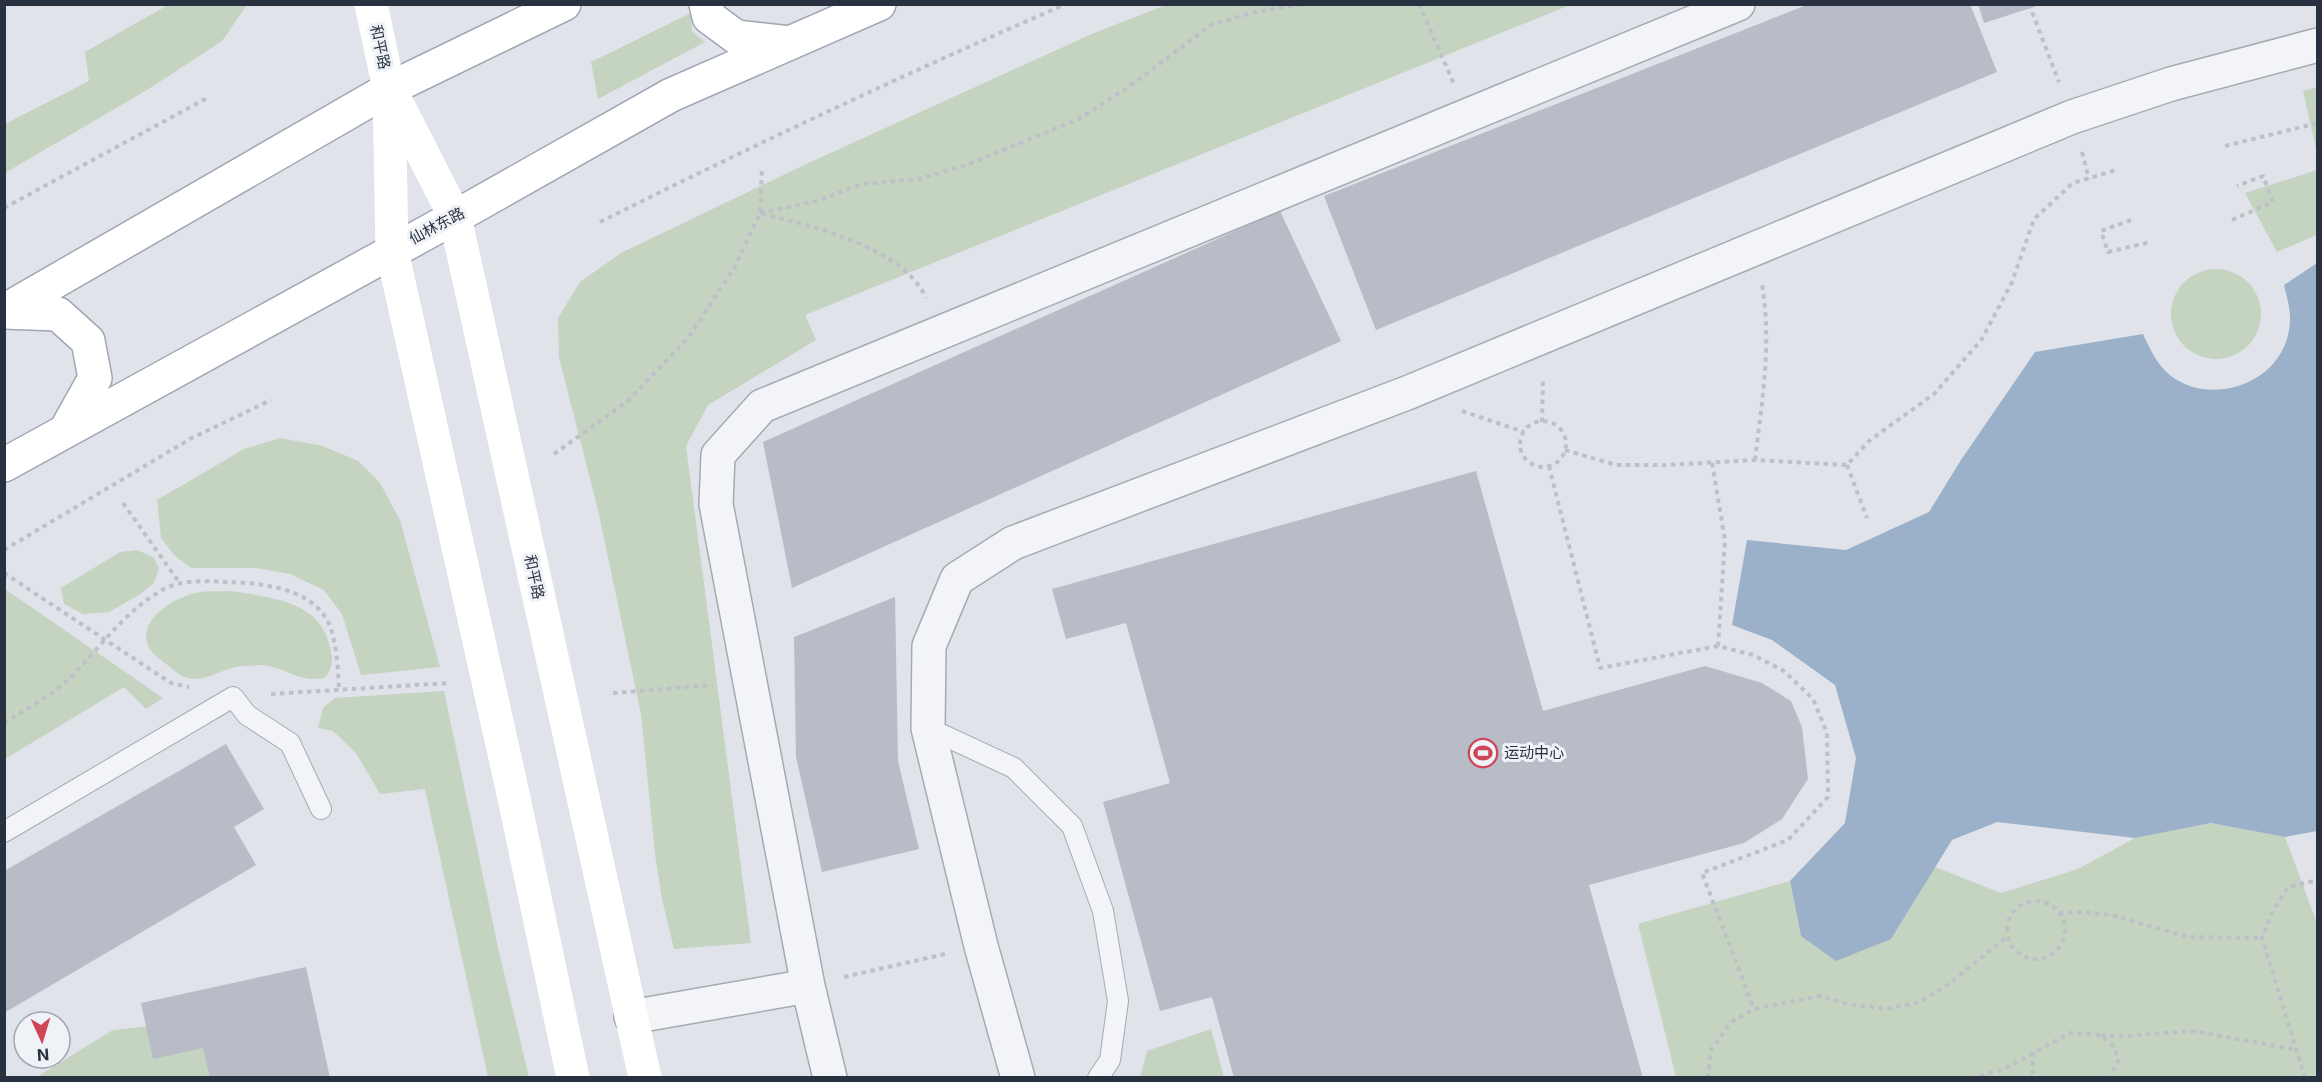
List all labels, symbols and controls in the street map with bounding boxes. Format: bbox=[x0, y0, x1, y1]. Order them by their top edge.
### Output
street label: 和平路 bbox=[367, 23, 394, 71]
street label: 仙林东路 bbox=[406, 203, 468, 248]
street label: 和平路 bbox=[521, 553, 548, 601]
sports icon: 运动中心 bbox=[1467, 737, 1499, 769]
place label: 运动中心 bbox=[1504, 743, 1564, 762]
north arrow bbox=[12, 1010, 72, 1070]
text: N bbox=[36, 1045, 50, 1065]

